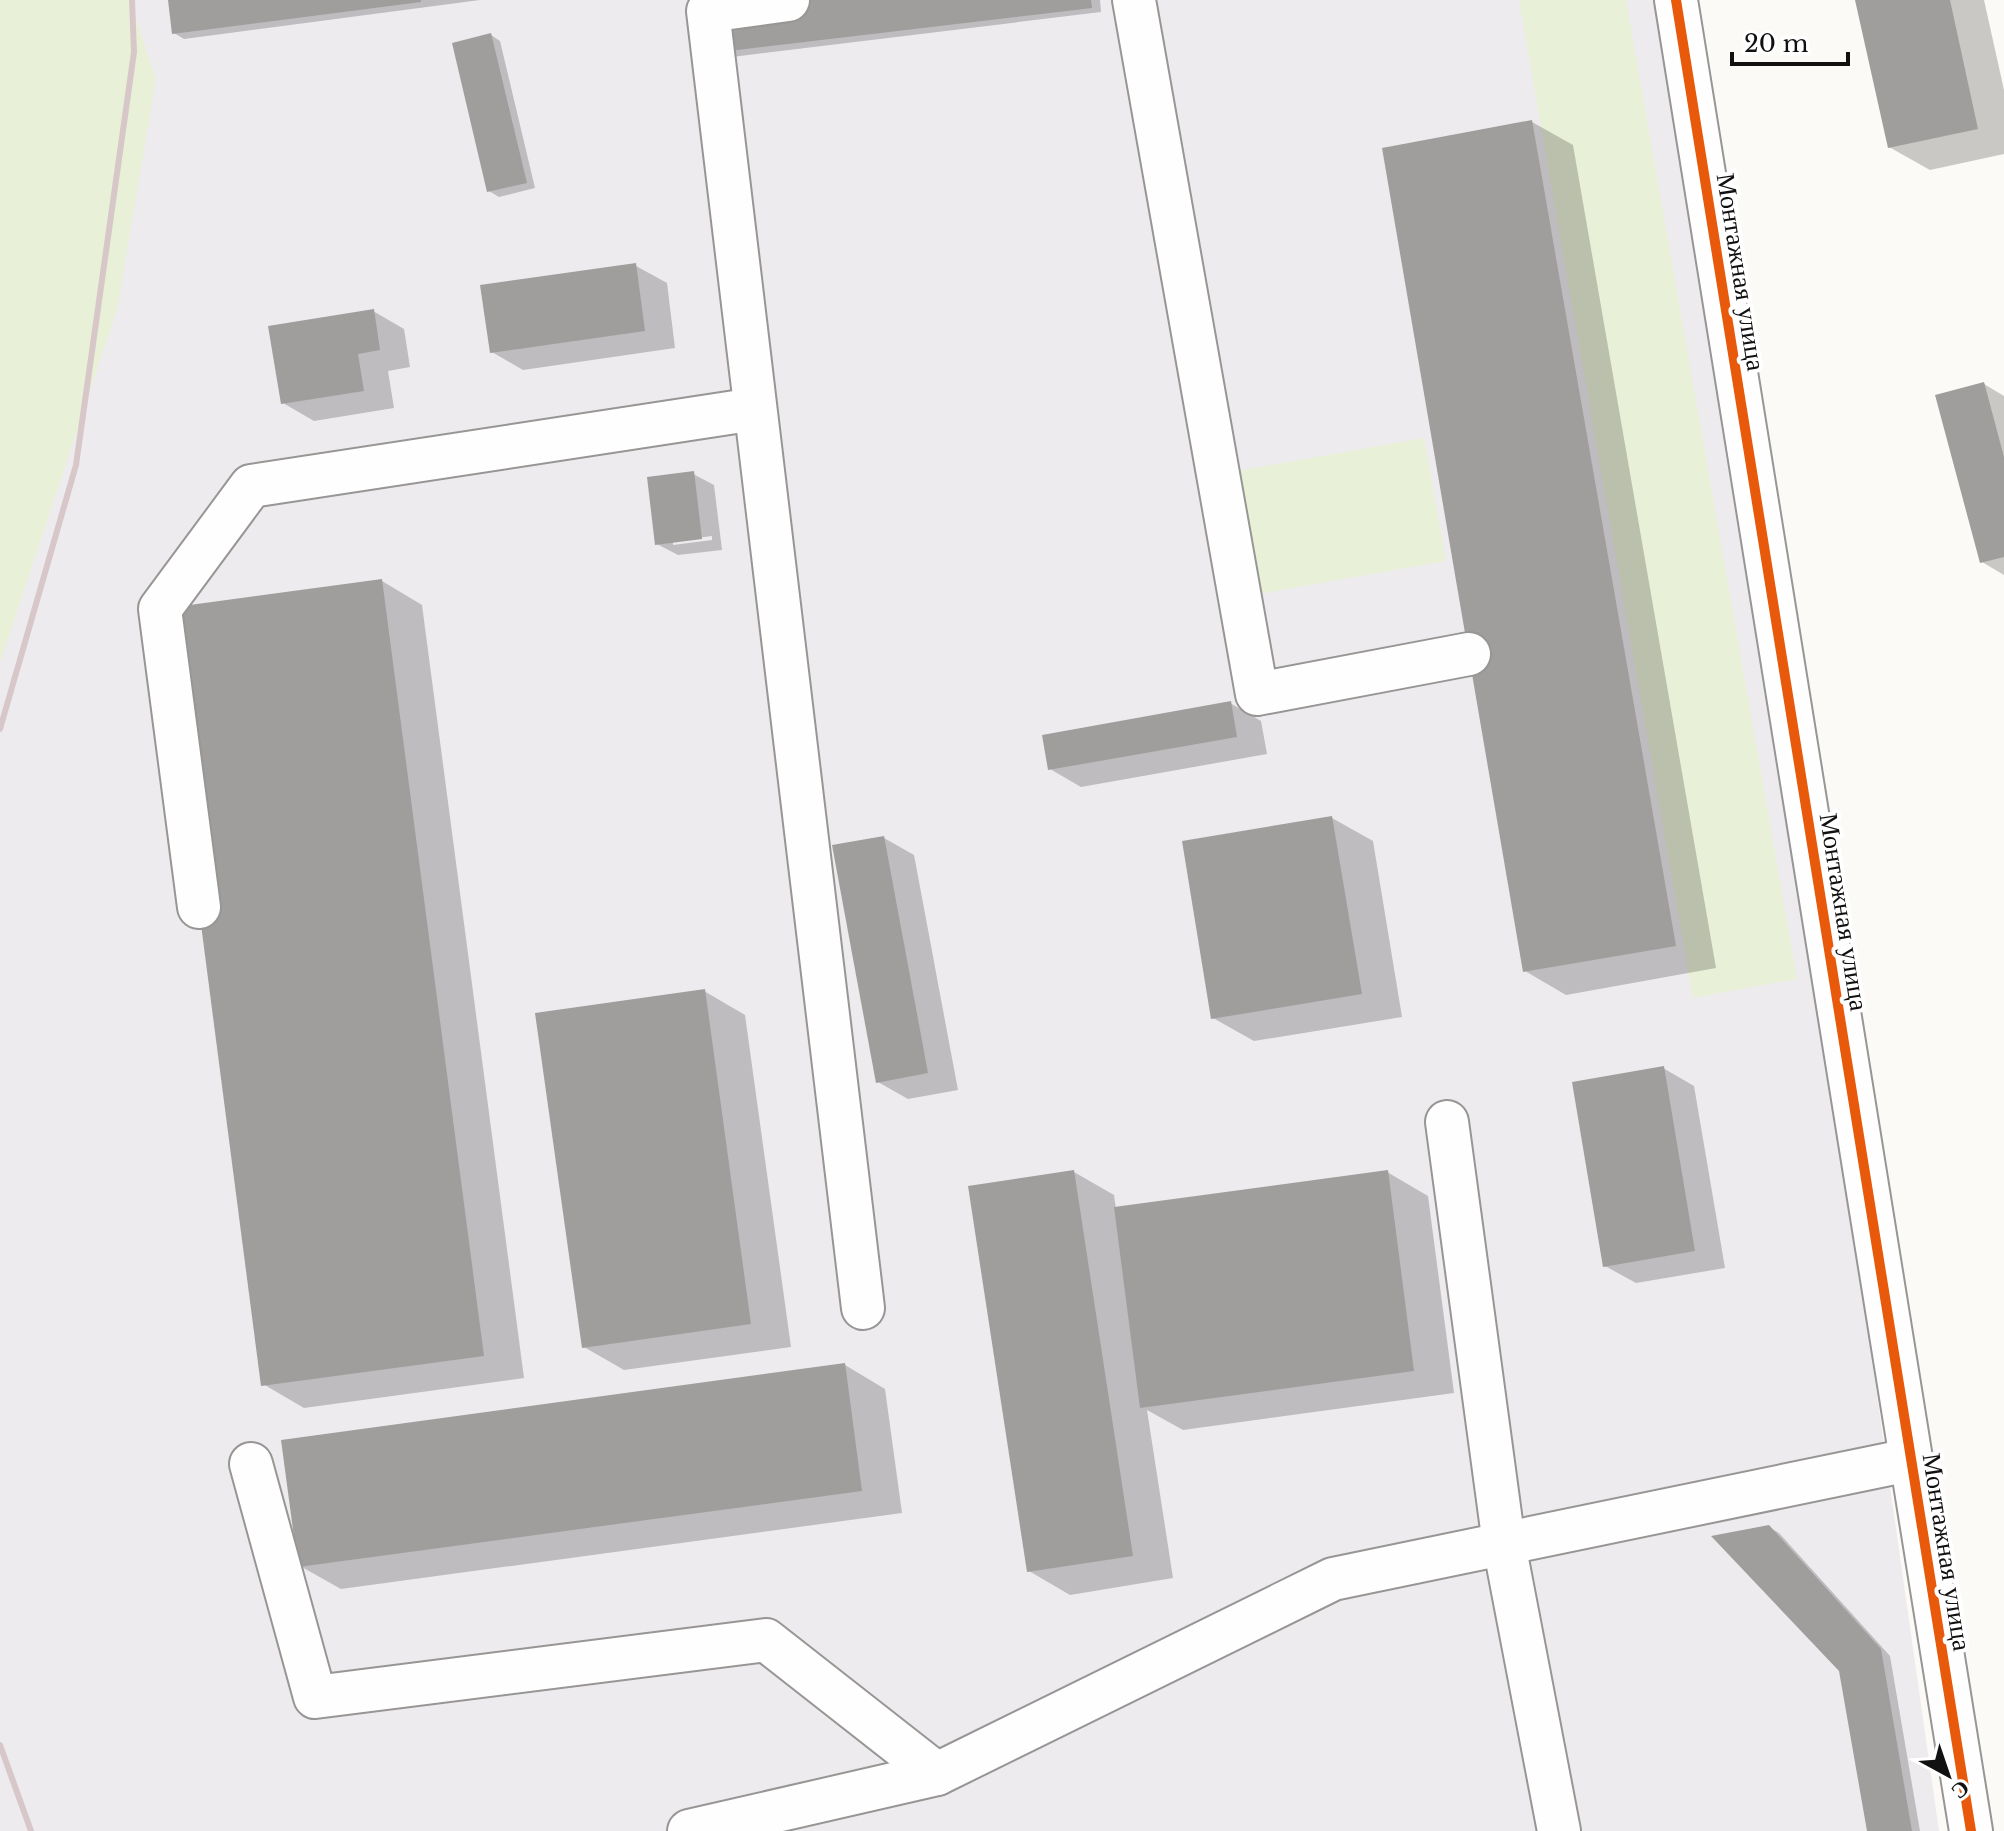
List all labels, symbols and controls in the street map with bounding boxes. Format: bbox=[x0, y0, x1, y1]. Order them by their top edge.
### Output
scale bar bbox=[1732, 16, 1848, 66]
text: 20 m bbox=[1744, 29, 1809, 58]
street label: Монтажная улица bbox=[1710, 171, 1772, 374]
street label: Монтажная улица bbox=[1813, 811, 1875, 1014]
street label: Монтажная улица bbox=[1916, 1451, 1978, 1654]
north arrow bbox=[1908, 1735, 1988, 1815]
text: С bbox=[1946, 1774, 1975, 1805]

